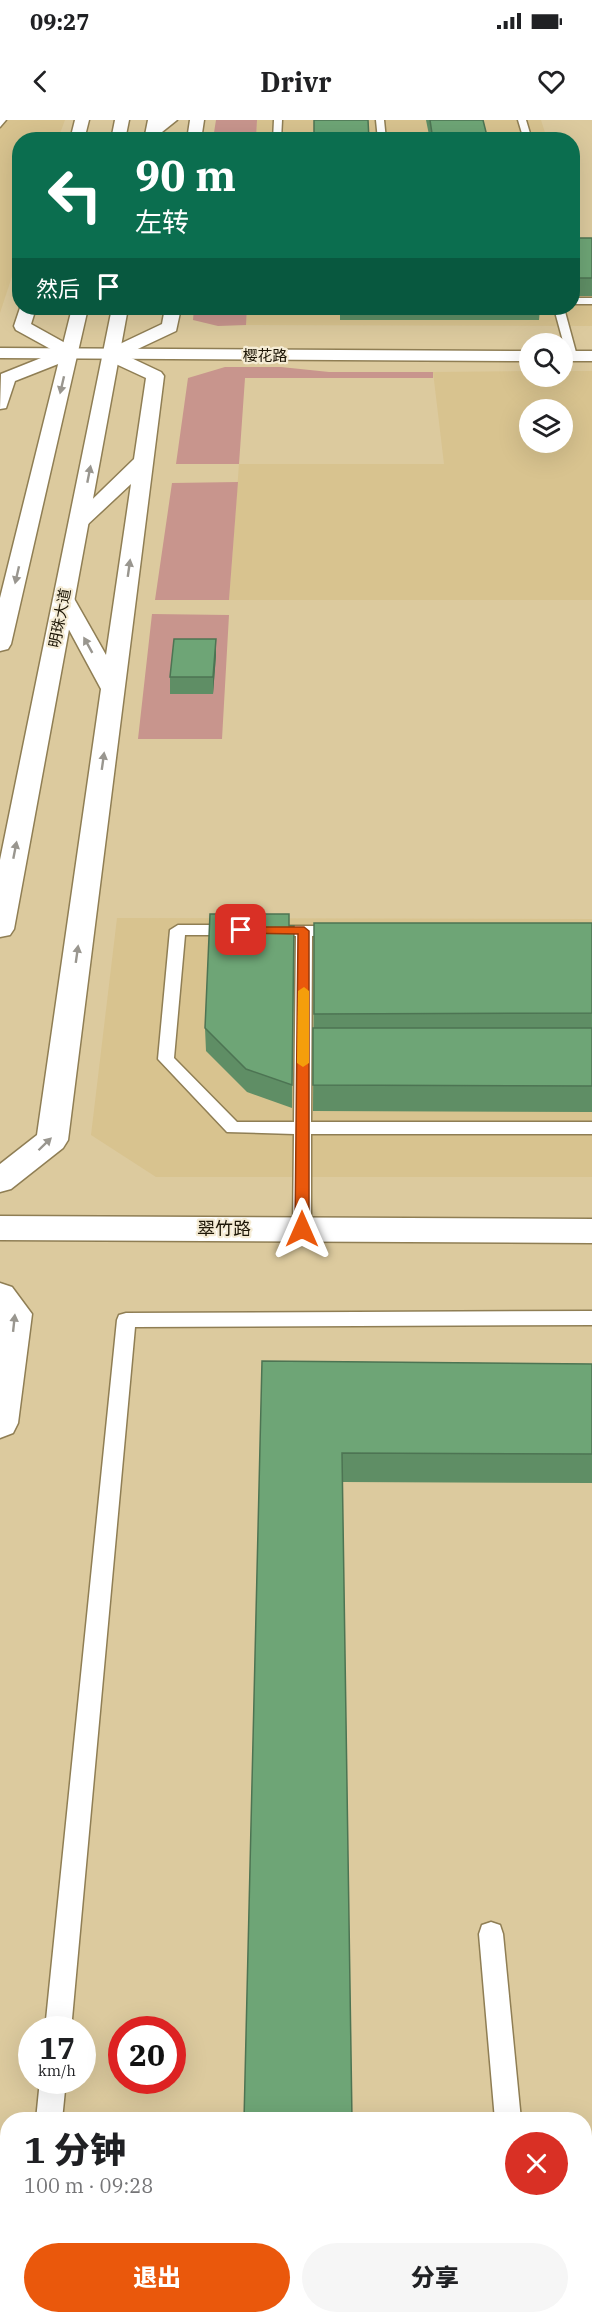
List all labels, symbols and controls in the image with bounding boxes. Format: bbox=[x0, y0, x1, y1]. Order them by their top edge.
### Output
text: 09:27 bbox=[30, 7, 89, 36]
text: Drivr bbox=[260, 64, 332, 99]
icon: back bbox=[24, 65, 57, 98]
icon: heart bbox=[535, 65, 568, 98]
text: 90 m bbox=[135, 148, 236, 203]
icon: left bbox=[36, 156, 114, 234]
text: 左转 bbox=[135, 204, 189, 239]
icon: arrive bbox=[92, 270, 125, 303]
text: 然后 bbox=[36, 274, 80, 303]
map controls bbox=[519, 333, 573, 453]
button: search bbox=[519, 333, 573, 387]
street label: 樱花路 bbox=[242, 346, 288, 365]
one-way arrow bbox=[57, 376, 66, 395]
button: layers bbox=[519, 399, 573, 453]
one-way arrow bbox=[85, 464, 94, 483]
one-way arrow bbox=[124, 558, 134, 577]
one-way arrow bbox=[11, 565, 21, 584]
street label: 明珠大道 bbox=[44, 587, 75, 649]
one-way arrow bbox=[83, 636, 93, 653]
one-way arrow bbox=[98, 751, 108, 770]
one-way arrow bbox=[11, 841, 20, 860]
pin bbox=[215, 904, 266, 955]
icon: arrive bbox=[224, 913, 257, 946]
one-way arrow bbox=[72, 945, 81, 964]
one-way arrow bbox=[38, 1137, 52, 1151]
position arrow bbox=[270, 1197, 334, 1261]
street label: 翠竹路 bbox=[197, 1217, 251, 1240]
one-way arrow bbox=[9, 1314, 19, 1333]
speed limit sign: 20 bbox=[108, 2016, 186, 2094]
text: 17 bbox=[39, 2028, 75, 2067]
text: km/h bbox=[38, 2061, 76, 2080]
text: 1 分钟 bbox=[24, 2126, 126, 2173]
button: close bbox=[505, 2132, 568, 2195]
text: 100 m · 09:28 bbox=[24, 2172, 153, 2199]
button: 退出 bbox=[24, 2243, 290, 2312]
button: 分享 bbox=[302, 2243, 568, 2312]

